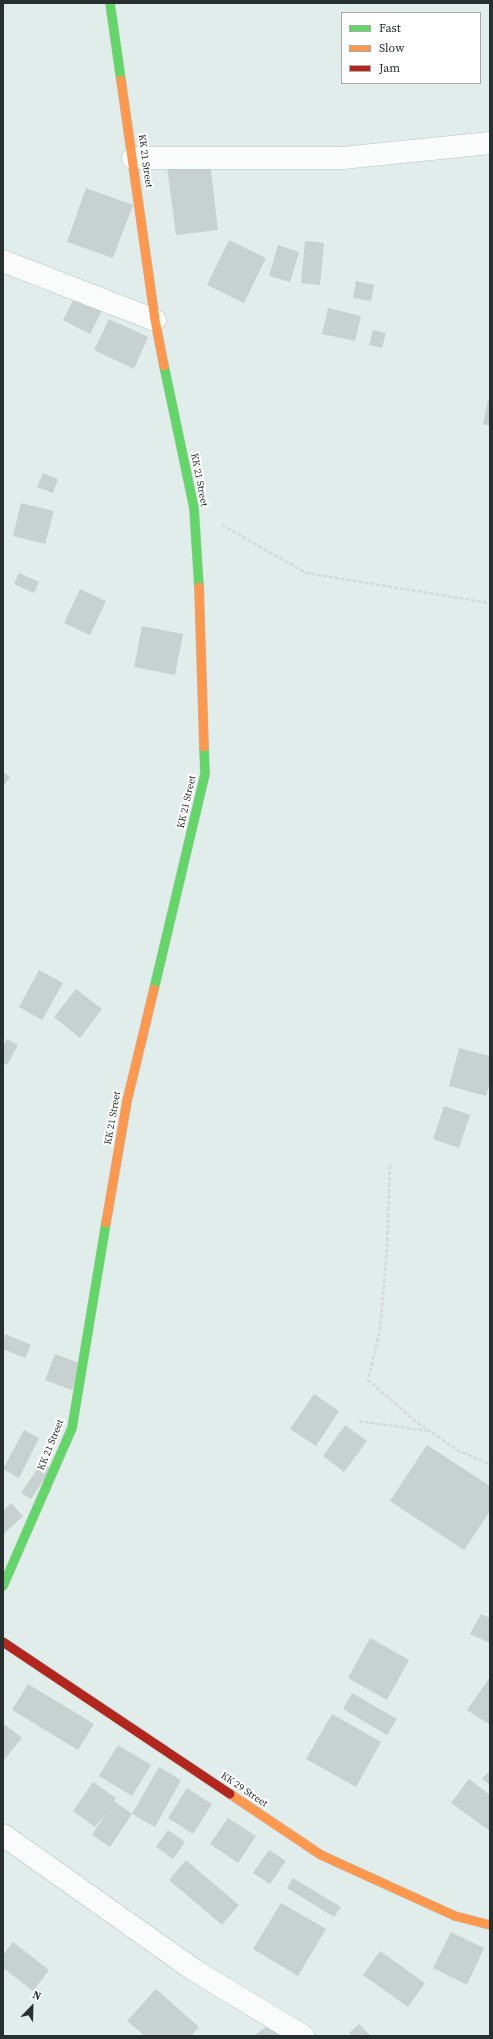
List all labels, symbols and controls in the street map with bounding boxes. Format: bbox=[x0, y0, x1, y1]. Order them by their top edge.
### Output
legend bbox=[341, 12, 481, 84]
text: Fast bbox=[379, 20, 401, 36]
text: Slow bbox=[379, 40, 404, 56]
text: Jam bbox=[379, 60, 400, 76]
street label: KK 21 Street bbox=[135, 134, 155, 188]
street label: KK 21 Street bbox=[188, 452, 210, 508]
street label: KK 21 Street bbox=[175, 774, 199, 830]
street label: KK 21 Street bbox=[102, 1090, 124, 1146]
street label: KK 21 Street bbox=[35, 1418, 67, 1472]
street label: KK 29 Street bbox=[218, 1770, 270, 1810]
north arrow bbox=[12, 1987, 52, 2027]
text: N bbox=[30, 1987, 43, 2004]

